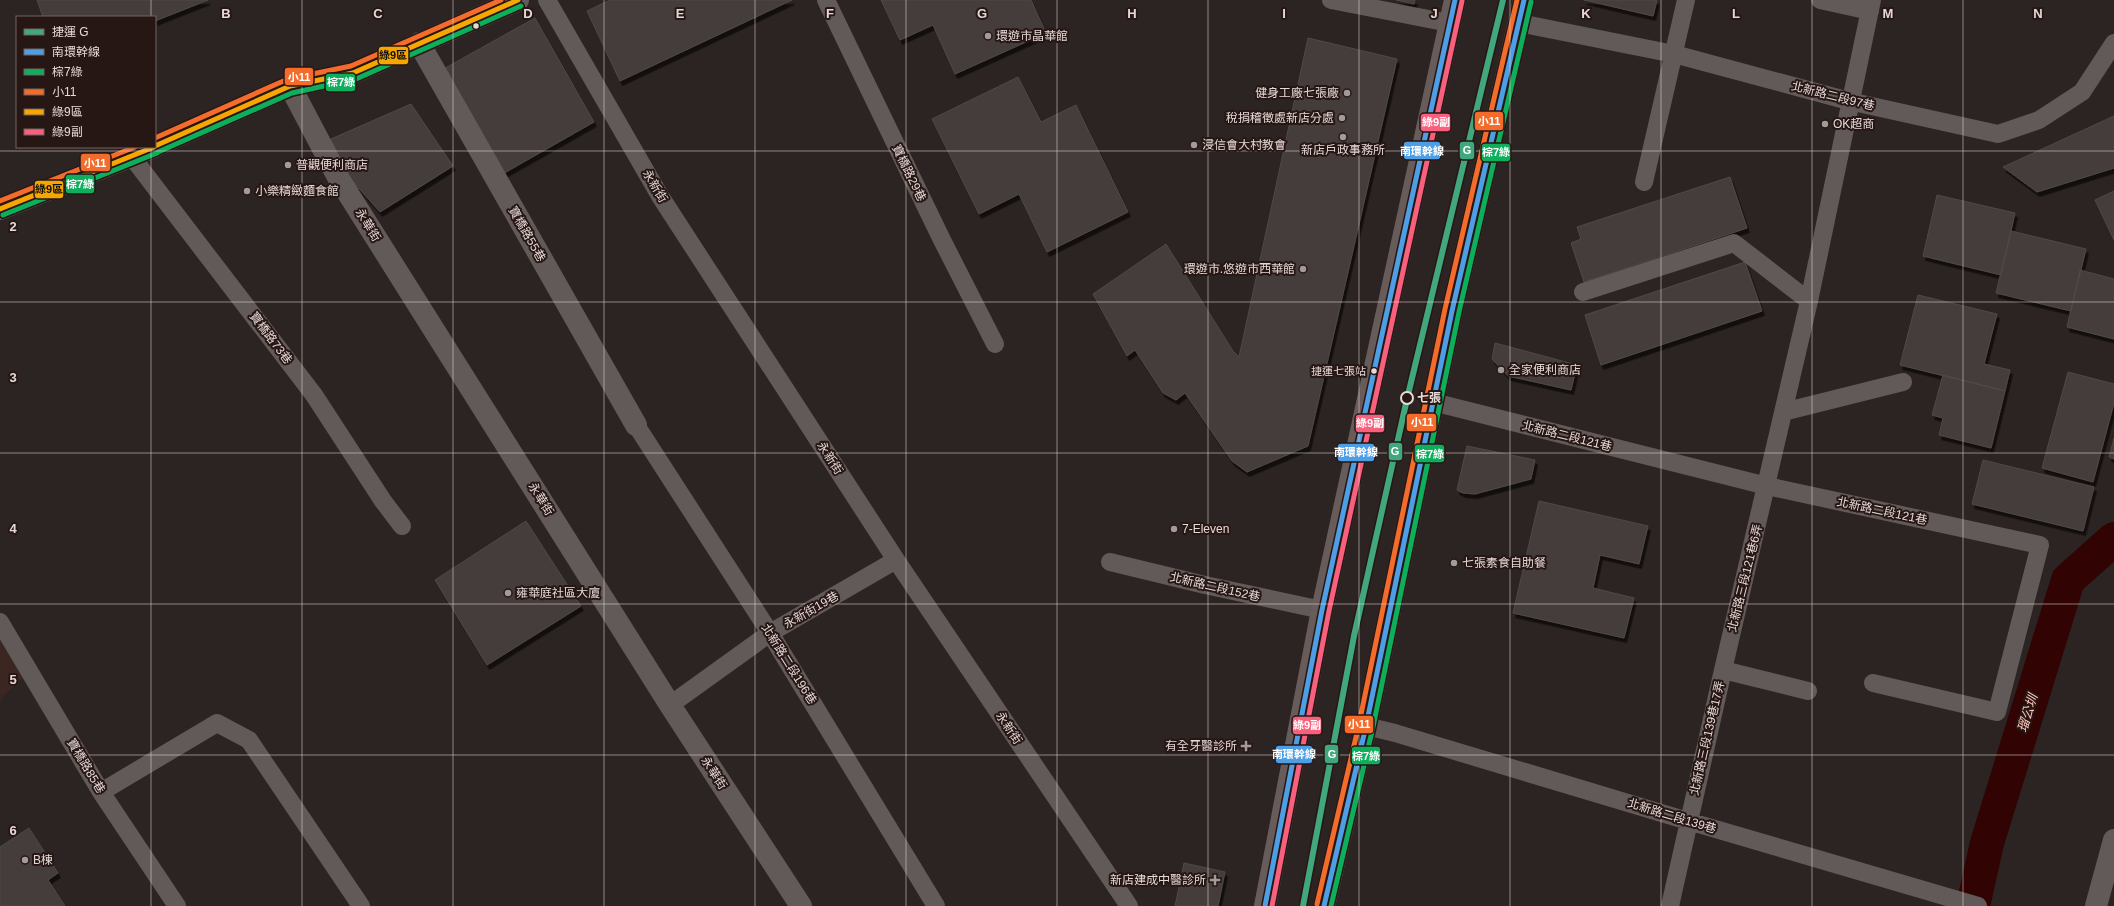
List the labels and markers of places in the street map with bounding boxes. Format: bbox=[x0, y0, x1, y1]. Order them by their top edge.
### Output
unlabelled marker bbox=[471, 21, 481, 31]
place label: 環遊市晶華館 bbox=[996, 29, 1068, 43]
marker: 環遊市晶華館 bbox=[983, 31, 993, 41]
place label: 健身工廠七張廠 bbox=[1255, 86, 1339, 100]
marker: 健身工廠七張廠 bbox=[1342, 88, 1352, 98]
place label: 稅捐稽徵處新店分處 bbox=[1226, 111, 1334, 125]
marker: 稅捐稽徵處新店分處 bbox=[1337, 113, 1347, 123]
place label: OK超商 bbox=[1833, 117, 1874, 131]
marker: OK超商 bbox=[1820, 119, 1830, 129]
marker: 新店戶政事務所 bbox=[1338, 132, 1348, 142]
place label: 浸信會大村教會 bbox=[1202, 138, 1286, 152]
marker: 浸信會大村教會 bbox=[1189, 140, 1199, 150]
place label: 新店戶政事務所 bbox=[1301, 143, 1385, 157]
place label: 普觀便利商店 bbox=[296, 158, 368, 172]
marker: 普觀便利商店 bbox=[283, 160, 293, 170]
place label: 小樂精緻麵食館 bbox=[255, 184, 339, 198]
marker: 小樂精緻麵食館 bbox=[242, 186, 252, 196]
place label: 環遊市.悠遊市西華館 bbox=[1184, 262, 1295, 276]
marker: 環遊市.悠遊市西華館 bbox=[1298, 264, 1308, 274]
place label: 全家便利商店 bbox=[1509, 363, 1581, 377]
place label: 捷運七張站 bbox=[1311, 365, 1366, 377]
marker: 全家便利商店 bbox=[1496, 365, 1506, 375]
marker: 捷運七張站 bbox=[1369, 366, 1379, 376]
marker: 七張 bbox=[1400, 391, 1414, 405]
place label: 七張 bbox=[1417, 391, 1441, 405]
place label: 7-Eleven bbox=[1182, 522, 1229, 536]
marker: 7-Eleven bbox=[1169, 524, 1179, 534]
place label: 七張素食自助餐 bbox=[1462, 556, 1546, 570]
marker: 七張素食自助餐 bbox=[1449, 558, 1459, 568]
place label: 雍華庭社區大廈 bbox=[516, 586, 600, 600]
marker: 雍華庭社區大廈 bbox=[503, 588, 513, 598]
place label: 有全牙醫診所 bbox=[1165, 739, 1237, 753]
marker: 有全牙醫診所 bbox=[1240, 740, 1252, 752]
place label: B棟 bbox=[33, 853, 53, 867]
marker: B棟 bbox=[20, 855, 30, 865]
place label: 新店建成中醫診所 bbox=[1110, 873, 1206, 887]
marker: 新店建成中醫診所 bbox=[1209, 874, 1221, 886]

